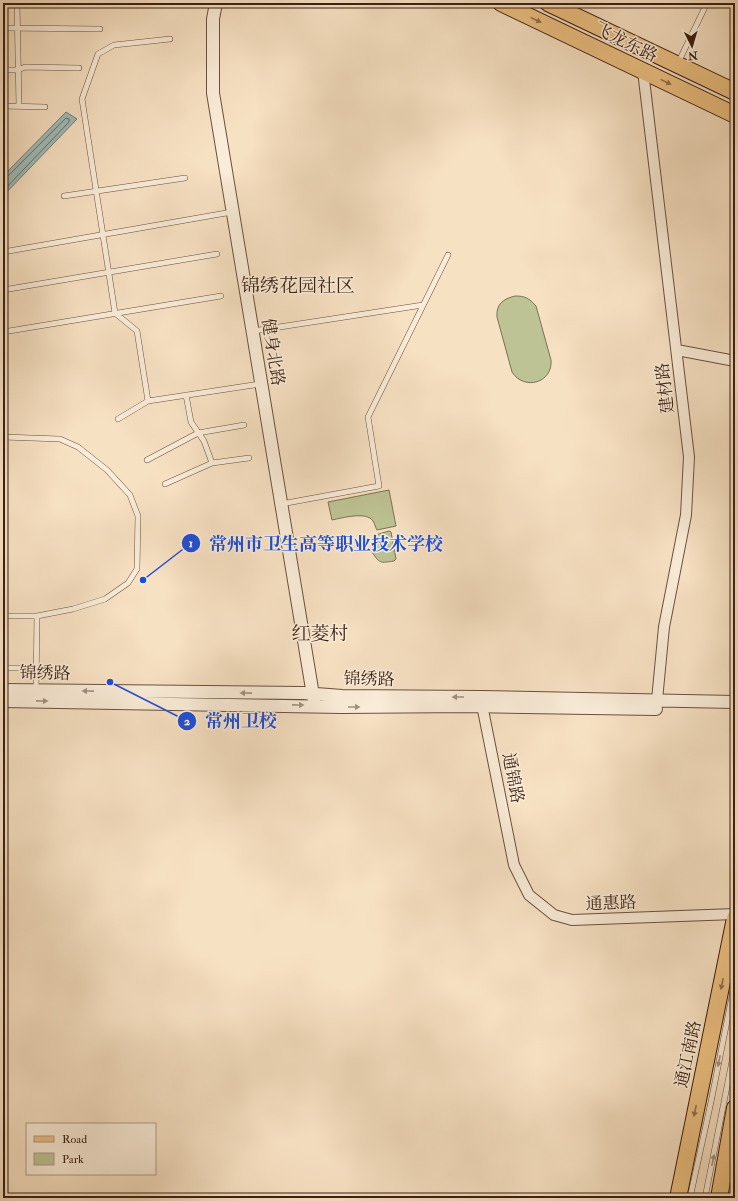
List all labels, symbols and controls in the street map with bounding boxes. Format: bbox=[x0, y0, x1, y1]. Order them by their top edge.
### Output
one-way arrow bbox=[531, 17, 542, 23]
street label: 飞龙东路 bbox=[591, 18, 661, 66]
north arrow bbox=[672, 26, 712, 66]
text: N bbox=[686, 48, 699, 62]
one-way arrow bbox=[661, 79, 672, 85]
district label: 锦绣花园社区 bbox=[241, 274, 355, 298]
street label: 健身北路 bbox=[257, 317, 289, 387]
street label: 建材路 bbox=[651, 361, 679, 415]
callout: 常州市卫生高等职业技术学校 bbox=[181, 528, 451, 558]
text: 常州市卫生高等职业技术学校 bbox=[209, 533, 443, 556]
text: 1 bbox=[189, 536, 193, 551]
district label: 红菱村 bbox=[291, 622, 349, 646]
street label: 锦绣路 bbox=[19, 662, 71, 684]
street label: 锦绣路 bbox=[343, 668, 395, 690]
one-way arrow bbox=[81, 688, 94, 694]
one-way arrow bbox=[240, 689, 252, 696]
one-way arrow bbox=[451, 694, 464, 700]
one-way arrow bbox=[36, 698, 49, 704]
one-way arrow bbox=[292, 702, 305, 708]
one-way arrow bbox=[348, 704, 361, 710]
callout: 常州卫校 bbox=[177, 706, 285, 736]
text: 常州卫校 bbox=[205, 710, 277, 733]
text: 2 bbox=[184, 714, 190, 729]
street label: 通锦路 bbox=[498, 751, 528, 805]
street label: 通惠路 bbox=[585, 892, 637, 914]
one-way arrow bbox=[718, 977, 724, 990]
street label: 通江南路 bbox=[671, 1019, 705, 1089]
one-way arrow bbox=[716, 1055, 722, 1067]
one-way arrow bbox=[692, 1105, 698, 1117]
legend bbox=[26, 1123, 156, 1175]
text: Road bbox=[62, 1132, 87, 1147]
text: Park bbox=[62, 1152, 84, 1167]
one-way arrow bbox=[710, 1154, 716, 1166]

